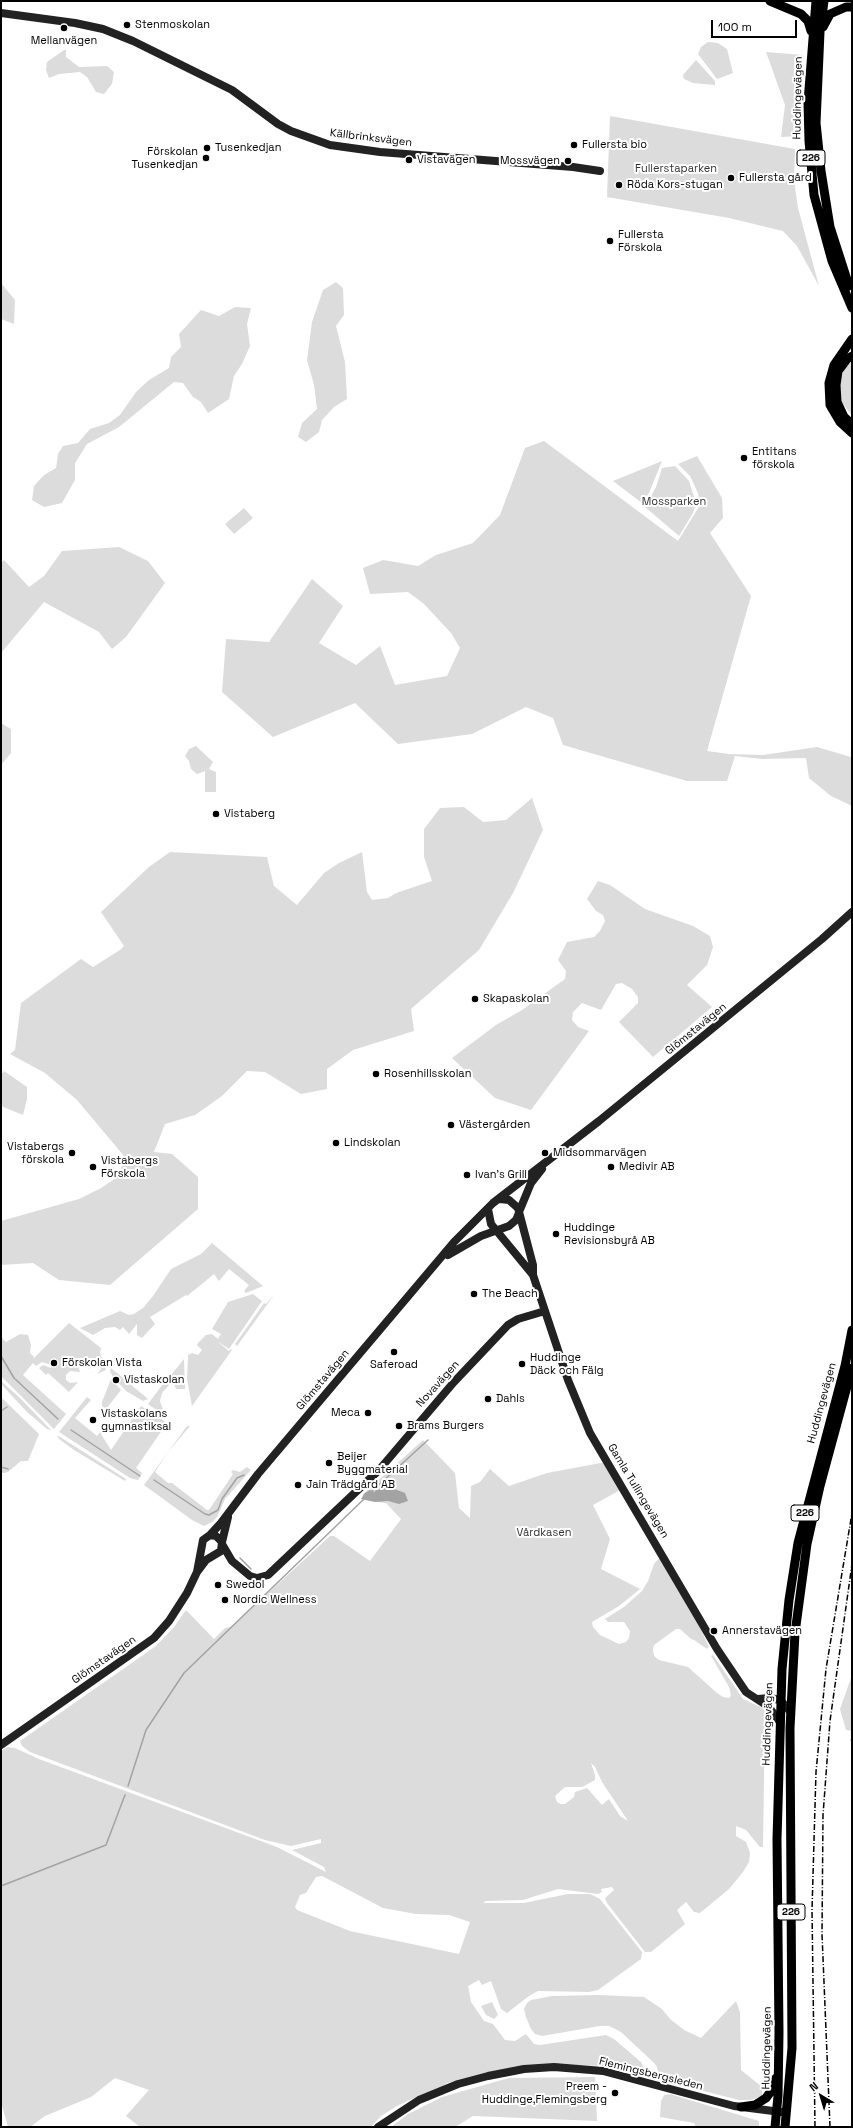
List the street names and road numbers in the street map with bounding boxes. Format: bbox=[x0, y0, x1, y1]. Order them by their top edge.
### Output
street label: Huddingevägen bbox=[791, 56, 805, 140]
street label: Källbrinksvägen bbox=[329, 126, 413, 150]
road number: 226 bbox=[797, 150, 825, 166]
street label: Glömstavägen bbox=[663, 1000, 729, 1058]
street label: Glömstavägen bbox=[294, 1347, 352, 1413]
street label: Novavägen bbox=[414, 1358, 462, 1410]
street label: Huddingevägen bbox=[805, 1361, 839, 1445]
street label: Gamla Tullingevägen bbox=[605, 1441, 671, 1541]
road number: 226 bbox=[791, 1505, 819, 1521]
street label: Glömstavägen bbox=[69, 1633, 139, 1687]
street label: Huddingevägen bbox=[760, 1682, 776, 1766]
road number: 226 bbox=[777, 1904, 805, 1920]
street label: Huddingevägen bbox=[760, 2006, 774, 2090]
street label: Flemingsbergsleden bbox=[598, 2055, 704, 2093]

